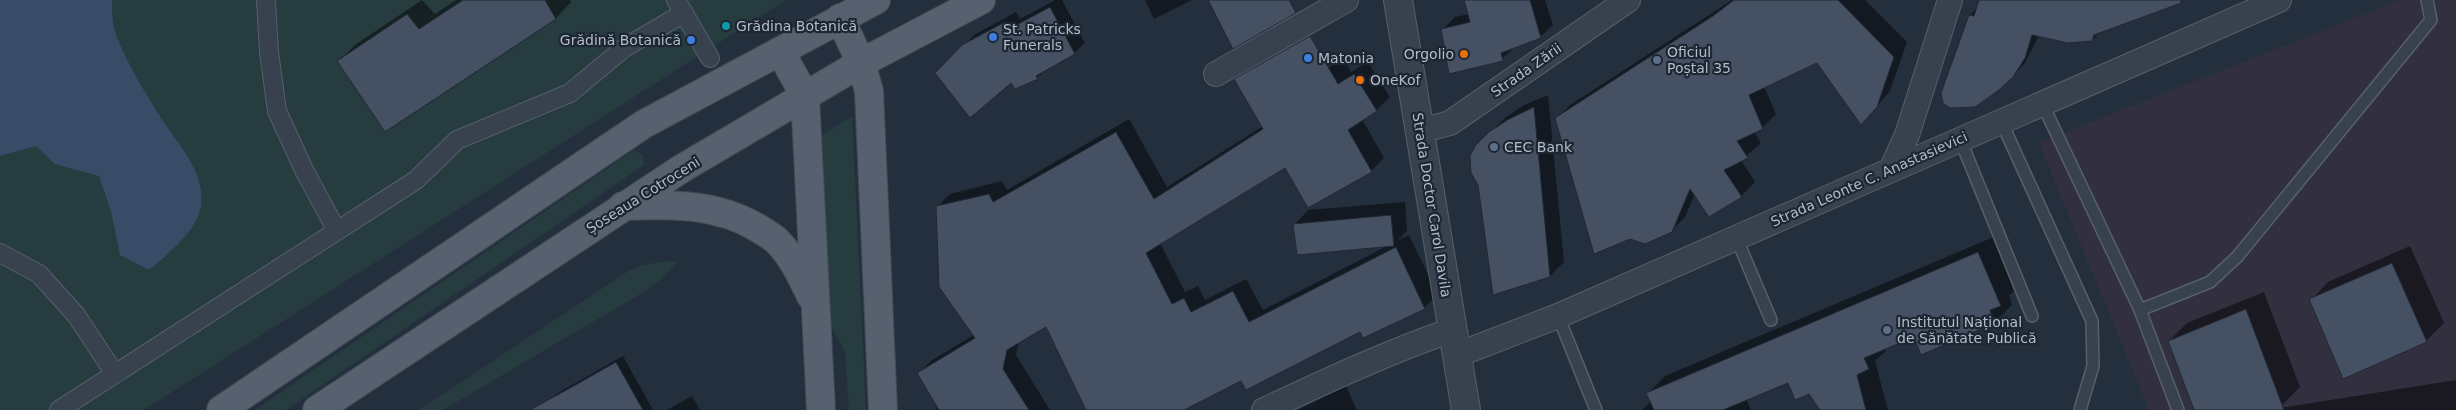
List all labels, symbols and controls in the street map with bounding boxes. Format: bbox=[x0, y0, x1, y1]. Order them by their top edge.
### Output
place label: Grădina Botanică bbox=[736, 18, 857, 34]
marker: Grădina Botanică bbox=[720, 20, 732, 32]
place label: St. Patricks Funerals bbox=[1003, 21, 1081, 53]
marker: St. Patricks Funerals bbox=[987, 31, 999, 43]
place label: Grădină Botanică bbox=[560, 32, 681, 48]
marker: Grădină Botanică bbox=[685, 34, 697, 46]
street label: Strada Zării bbox=[1488, 40, 1564, 100]
place label: Oficiul Poștal 35 bbox=[1667, 44, 1731, 77]
place label: Orgolio bbox=[1404, 46, 1454, 62]
marker: Orgolio bbox=[1458, 48, 1470, 60]
place label: Matonia bbox=[1318, 50, 1374, 66]
marker: Matonia bbox=[1302, 52, 1314, 64]
marker: Oficiul Poștal 35 bbox=[1651, 54, 1663, 66]
place label: OneKof bbox=[1370, 72, 1422, 88]
marker: OneKof bbox=[1354, 74, 1366, 86]
street label: Strada Doctor Carol Davila bbox=[1409, 112, 1455, 298]
street label: Strada Leonte C. Anastasievici bbox=[1768, 128, 1970, 230]
place label: CEC Bank bbox=[1504, 139, 1573, 155]
marker: CEC Bank bbox=[1488, 141, 1500, 153]
street label: Șoseaua Cotroceni bbox=[583, 154, 703, 237]
place label: Institutul Național de Sănătate Publică bbox=[1897, 314, 2037, 346]
marker: Institutul Național de Sănătate Publică bbox=[1881, 324, 1893, 336]

